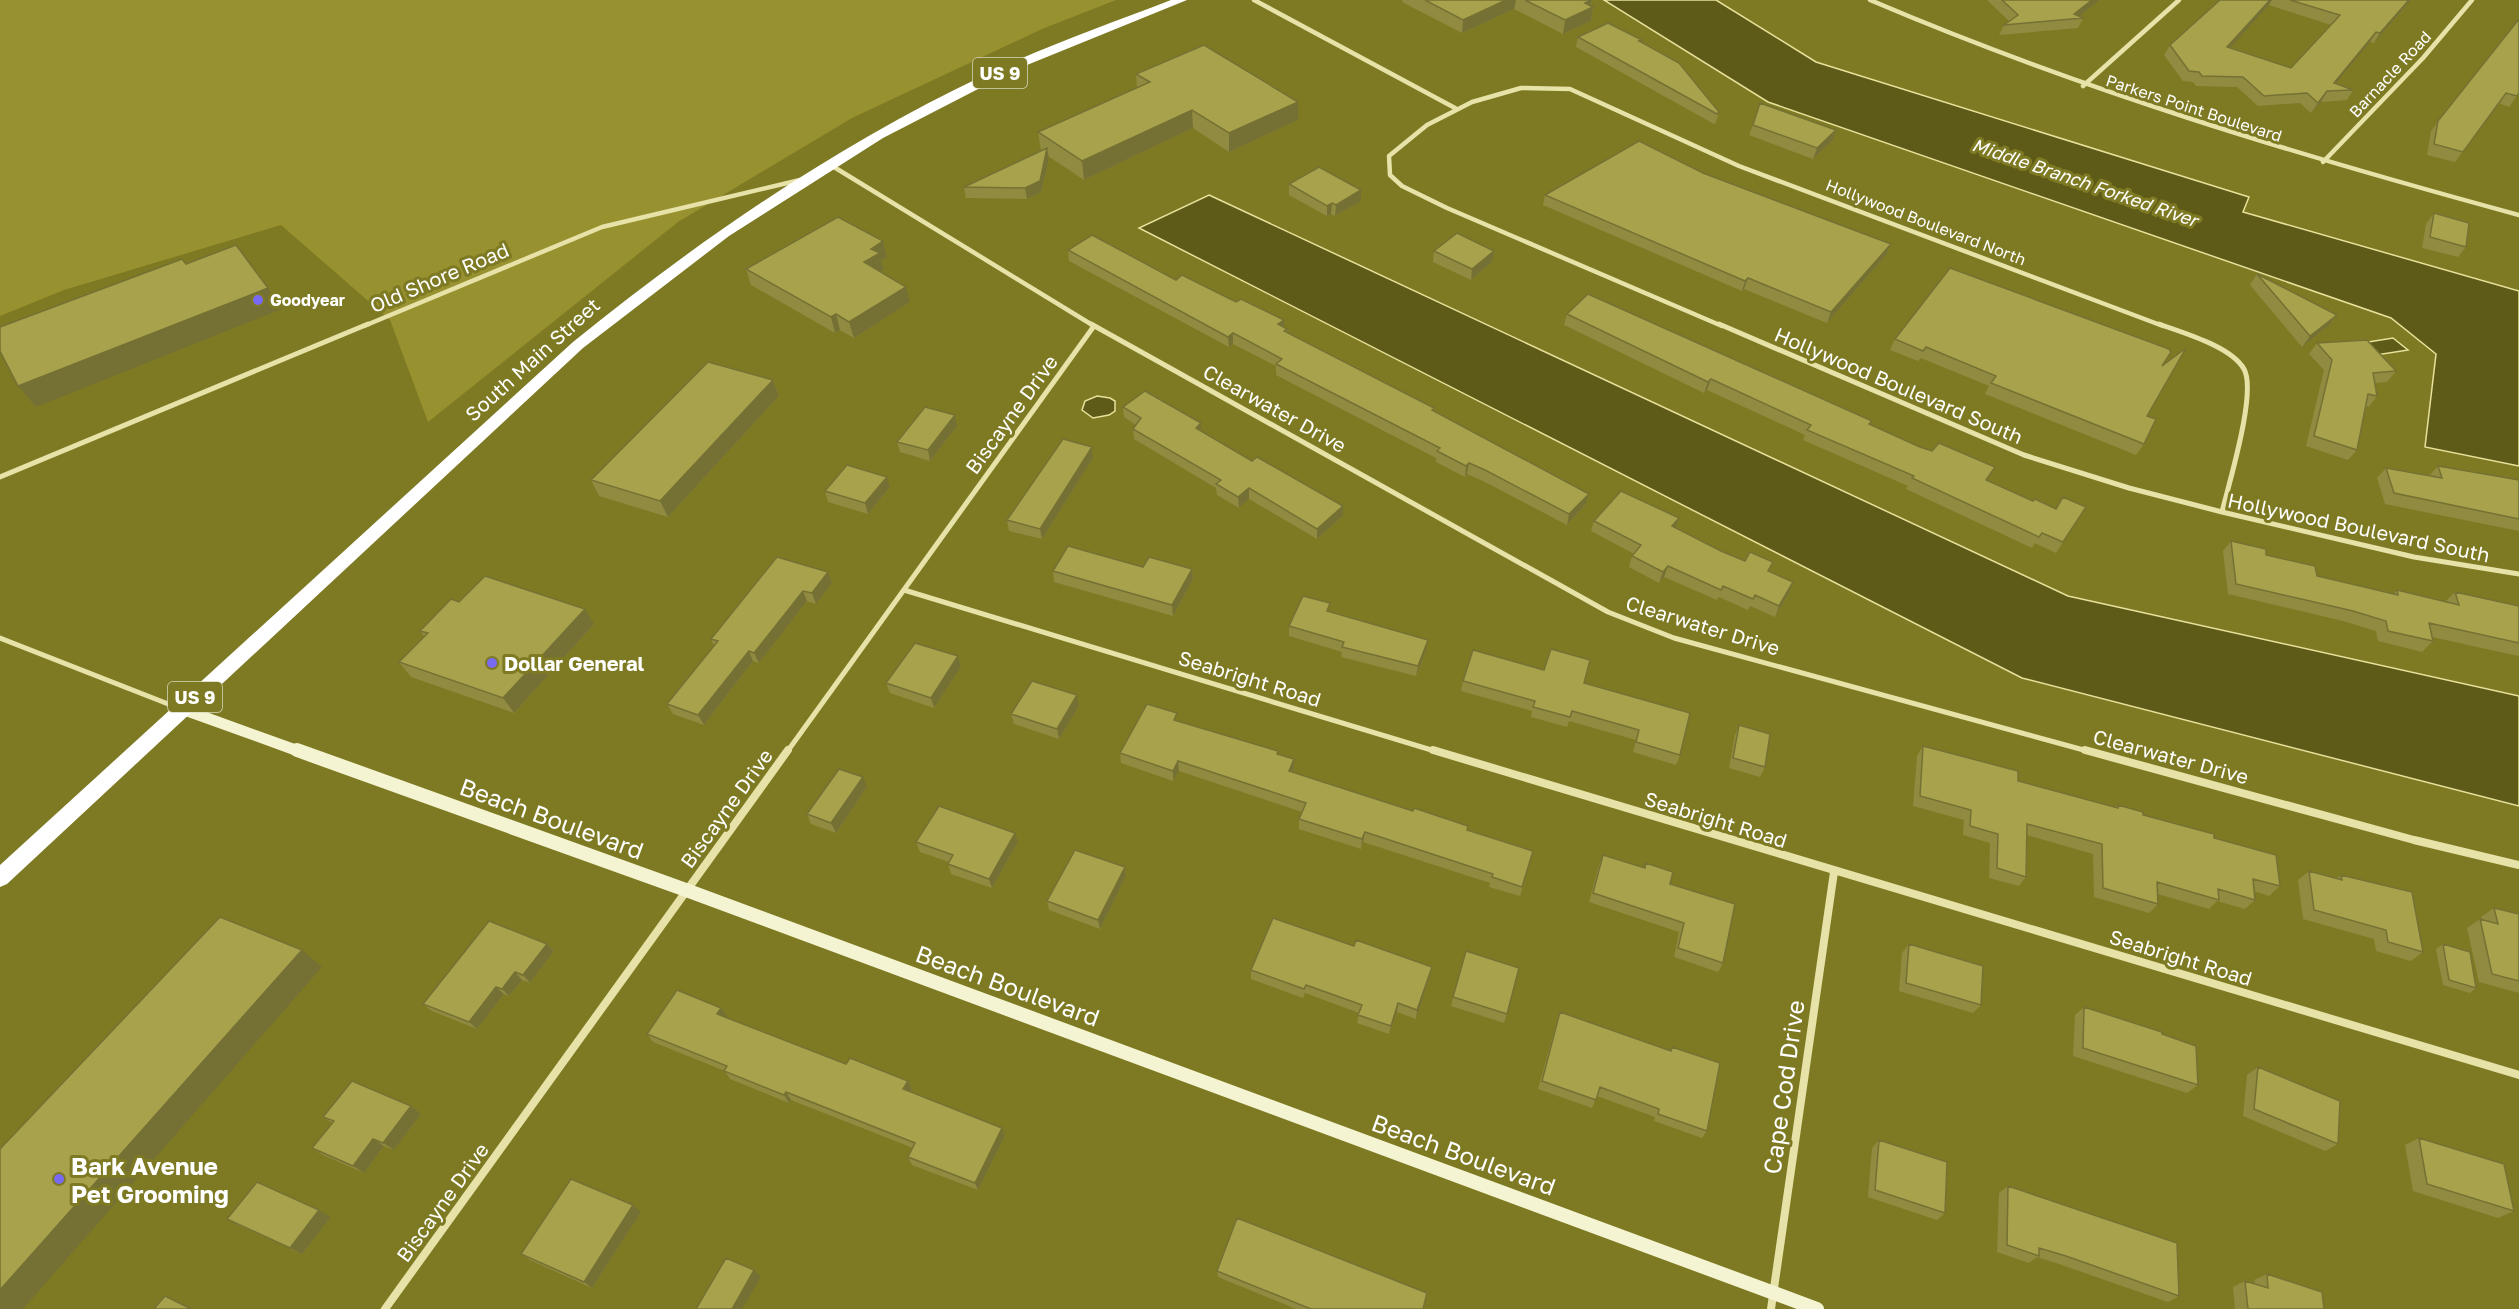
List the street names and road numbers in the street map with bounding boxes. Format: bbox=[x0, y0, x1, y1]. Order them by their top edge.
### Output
street label: Barnacle Road bbox=[2345, 27, 2435, 121]
road number: US 9 bbox=[973, 58, 1027, 88]
street label: Parkers Point Boulevard bbox=[2103, 70, 2285, 146]
street label: Hollywood Boulevard North bbox=[1823, 175, 2029, 269]
street label: Old Shore Road bbox=[366, 237, 512, 317]
street label: South Main Street bbox=[460, 292, 604, 426]
street label: Hollywood Boulevard South bbox=[1771, 322, 2027, 448]
street label: Biscayne Drive bbox=[960, 350, 1062, 478]
street label: Clearwater Drive bbox=[1199, 359, 1351, 457]
street label: Hollywood Boulevard South bbox=[2226, 487, 2492, 567]
street label: Clearwater Drive bbox=[1623, 590, 1783, 660]
street label: Seabright Road bbox=[1176, 645, 1324, 711]
road number: US 9 bbox=[168, 682, 222, 712]
street label: Clearwater Drive bbox=[2091, 724, 2251, 788]
street label: Biscayne Drive bbox=[675, 744, 777, 872]
street label: Beach Boulevard bbox=[456, 771, 648, 865]
street label: Seabright Road bbox=[1642, 786, 1790, 852]
street label: Seabright Road bbox=[2107, 924, 2255, 990]
street label: Beach Boulevard bbox=[912, 938, 1104, 1032]
street label: Cape Cod Drive bbox=[1756, 998, 1810, 1176]
street label: Beach Boulevard bbox=[1368, 1107, 1560, 1201]
street label: Biscayne Drive bbox=[391, 1138, 493, 1266]

